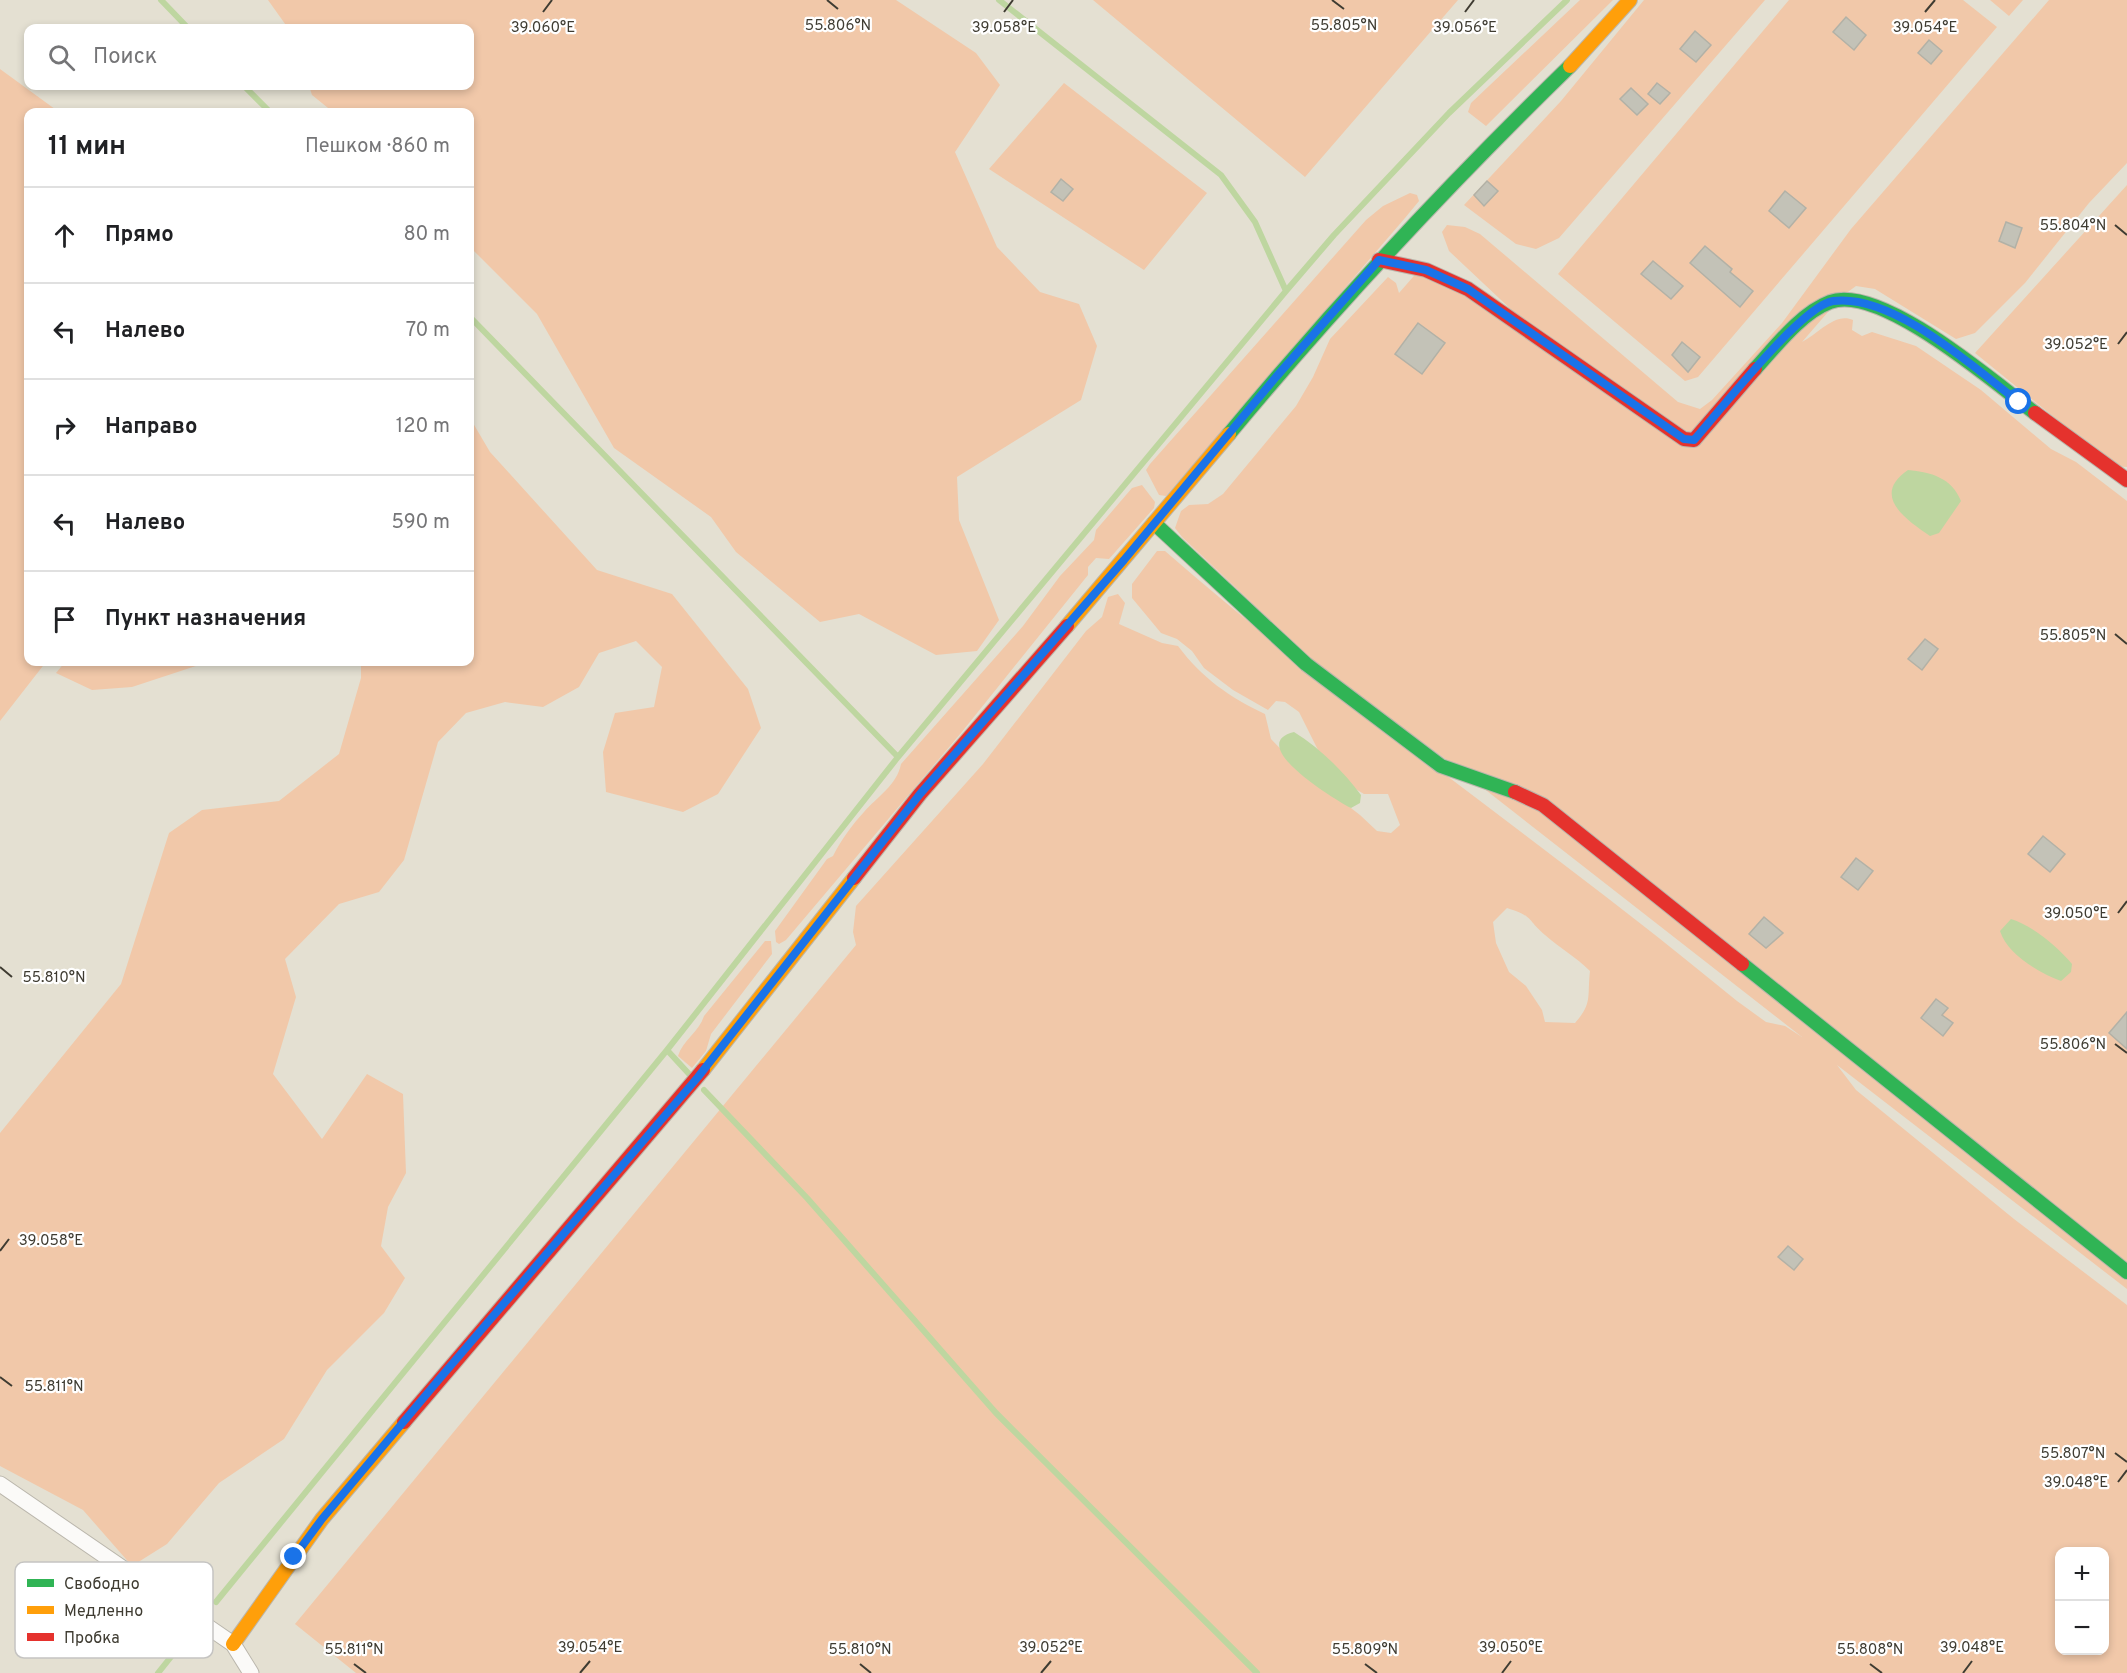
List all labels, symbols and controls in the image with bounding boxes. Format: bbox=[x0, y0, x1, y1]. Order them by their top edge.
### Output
text: 55.806°N bbox=[805, 17, 871, 36]
text: 55.805°N bbox=[1311, 17, 1377, 36]
text: 39.060°E bbox=[511, 19, 575, 38]
text: 39.058°E bbox=[972, 19, 1036, 38]
text: 39.056°E bbox=[1433, 19, 1497, 38]
text: 39.054°E bbox=[1893, 19, 1957, 38]
search box bbox=[24, 24, 474, 90]
icon: search bbox=[45, 41, 78, 74]
text: Поиск bbox=[93, 44, 157, 71]
text: 11 мин bbox=[48, 131, 126, 164]
text: Пешком · 860 m bbox=[305, 134, 450, 160]
text: 55.804°N bbox=[2040, 217, 2106, 236]
icon: ahead bbox=[48, 219, 81, 252]
text: Прямо bbox=[105, 222, 174, 249]
text: 80 m bbox=[404, 222, 450, 248]
icon: left bbox=[48, 315, 81, 348]
text: Налево bbox=[105, 318, 185, 345]
text: 70 m bbox=[406, 318, 450, 344]
text: 39.052°E bbox=[2044, 336, 2108, 355]
route start bbox=[2005, 388, 2031, 414]
icon: right bbox=[48, 411, 81, 444]
text: Направо bbox=[105, 414, 197, 441]
text: 120 m bbox=[396, 414, 450, 440]
icon: left bbox=[48, 507, 81, 540]
text: Налево bbox=[105, 510, 185, 537]
text: 590 m bbox=[392, 510, 450, 536]
icon: arrive bbox=[48, 603, 81, 636]
text: Пункт назначения bbox=[105, 606, 306, 633]
text: 55.805°N bbox=[2040, 627, 2106, 646]
text: 39.050°E bbox=[2044, 905, 2108, 924]
text: 55.810°N bbox=[22, 969, 86, 988]
text: 55.806°N bbox=[2040, 1036, 2106, 1055]
text: 39.058°E bbox=[19, 1232, 83, 1251]
text: 55.811°N bbox=[24, 1378, 84, 1397]
text: 55.807°N bbox=[2041, 1445, 2105, 1464]
text: 39.048°E bbox=[2044, 1474, 2108, 1493]
route end bbox=[280, 1543, 306, 1569]
map controls bbox=[2055, 1547, 2109, 1655]
button: + bbox=[2055, 1547, 2109, 1601]
legend bbox=[15, 1562, 213, 1658]
text: Свободно bbox=[64, 1575, 140, 1595]
button: − bbox=[2055, 1601, 2109, 1655]
text: Медленно bbox=[64, 1602, 143, 1622]
text: Пробка bbox=[64, 1629, 120, 1649]
text: 39.054°E bbox=[558, 1639, 622, 1658]
text: 39.052°E bbox=[1019, 1639, 1083, 1658]
text: 39.050°E bbox=[1479, 1639, 1543, 1658]
text: 39.048°E bbox=[1940, 1639, 2004, 1658]
text: 55.811°N bbox=[324, 1641, 384, 1660]
text: 55.810°N bbox=[828, 1641, 892, 1660]
text: 55.809°N bbox=[1332, 1641, 1398, 1660]
text: 55.808°N bbox=[1837, 1641, 1903, 1660]

